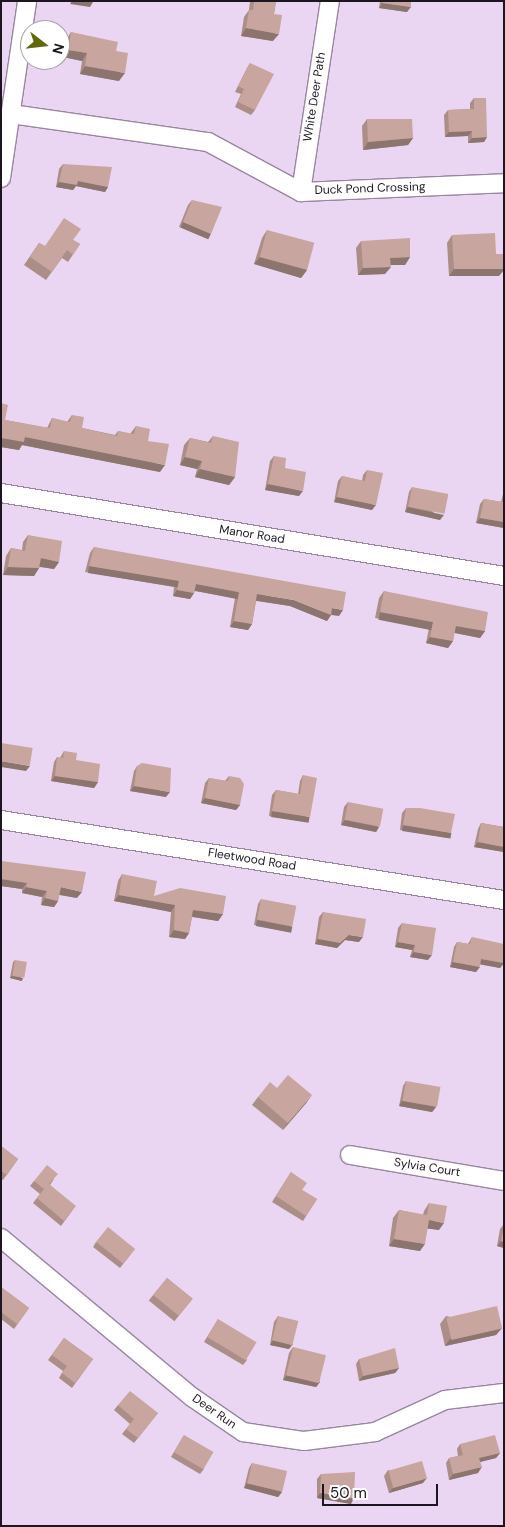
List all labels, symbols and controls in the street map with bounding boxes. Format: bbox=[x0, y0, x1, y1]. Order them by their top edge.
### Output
north arrow bbox=[20, 20, 70, 70]
text: N bbox=[48, 41, 69, 56]
street label: White Deer Path bbox=[301, 51, 329, 143]
street label: Duck Pond Crossing bbox=[314, 180, 426, 198]
street label: Manor Road bbox=[218, 523, 286, 547]
street label: Fleetwood Road bbox=[207, 846, 297, 874]
street label: Sylvia Court bbox=[393, 1156, 461, 1180]
street label: Deer Run bbox=[189, 1392, 239, 1432]
scale bar bbox=[325, 1474, 441, 1506]
text: 50 m bbox=[330, 1483, 367, 1503]

